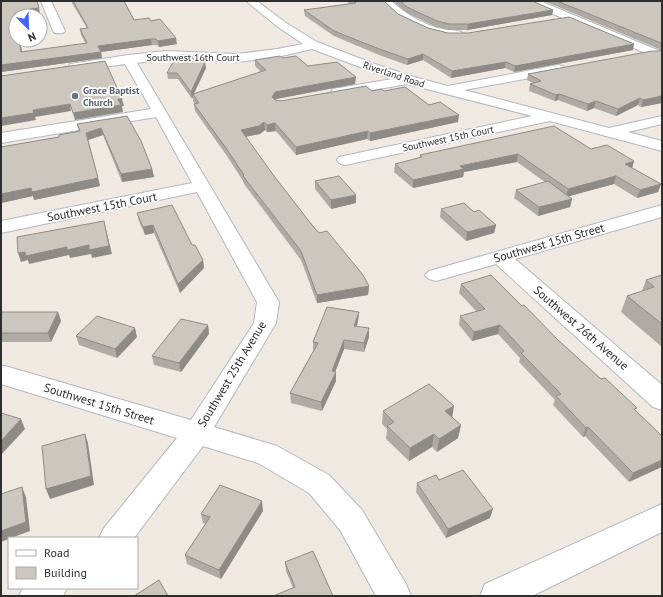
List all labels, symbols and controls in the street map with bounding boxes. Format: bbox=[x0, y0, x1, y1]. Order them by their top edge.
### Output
north arrow bbox=[8, 8, 48, 48]
text: N bbox=[26, 29, 38, 45]
street label: Southwest 16th Court bbox=[146, 51, 240, 64]
street label: Riverland Road bbox=[361, 58, 426, 91]
place label: Grace Baptist Church bbox=[83, 84, 140, 109]
marker: Grace Baptist Church bbox=[70, 91, 80, 101]
street label: Southwest 15th Court bbox=[401, 122, 496, 155]
street label: Southwest 15th Court bbox=[46, 188, 158, 225]
street label: Southwest 15th Street bbox=[492, 220, 606, 266]
street label: Southwest 26th Avenue bbox=[531, 282, 632, 373]
street label: Southwest 25th Avenue bbox=[194, 318, 269, 429]
street label: Southwest 15th Street bbox=[42, 380, 156, 427]
legend bbox=[8, 537, 138, 589]
text: Road bbox=[44, 545, 69, 560]
text: Building bbox=[44, 565, 87, 580]

